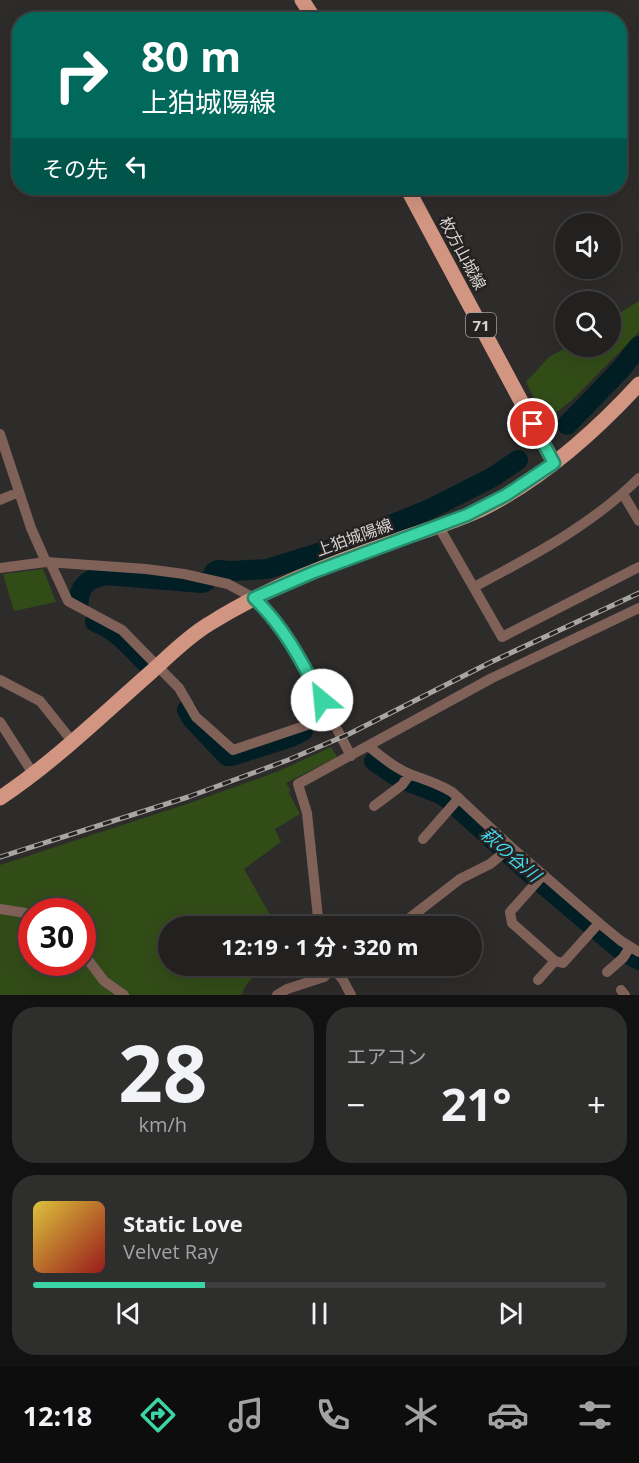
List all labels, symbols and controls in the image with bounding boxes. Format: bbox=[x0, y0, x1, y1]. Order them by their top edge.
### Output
text: 80 m bbox=[141, 27, 241, 84]
icon: right bbox=[42, 36, 120, 114]
text: 上狛城陽線 bbox=[141, 83, 276, 120]
icon: left bbox=[120, 150, 153, 183]
text: その先 bbox=[42, 153, 108, 183]
street label: 枚方山城線 bbox=[435, 213, 491, 293]
map controls bbox=[555, 213, 621, 357]
button: sound bbox=[555, 213, 621, 279]
button: search bbox=[555, 291, 621, 357]
road number: 71 bbox=[466, 313, 496, 337]
pin bbox=[507, 398, 558, 449]
icon: arrive bbox=[516, 407, 549, 440]
street label: 上狛城陽線 bbox=[313, 513, 395, 561]
position arrow bbox=[290, 668, 354, 732]
water label: 萩の谷川 bbox=[476, 821, 548, 888]
speed limit sign: 30 bbox=[18, 898, 96, 976]
text: 12:19 · 1 分 · 320 m bbox=[221, 931, 419, 961]
text: 28 bbox=[118, 1019, 207, 1125]
text: エアコン bbox=[347, 1043, 427, 1070]
text: 21° bbox=[441, 1073, 512, 1134]
text: − bbox=[347, 1082, 365, 1127]
text: + bbox=[587, 1082, 606, 1127]
text: km/h bbox=[138, 1111, 187, 1138]
text: Static Love bbox=[123, 1208, 243, 1238]
text: Velvet Ray bbox=[123, 1238, 218, 1265]
icon: previous bbox=[112, 1297, 145, 1330]
icon: pause bbox=[303, 1297, 336, 1330]
icon: next bbox=[494, 1297, 527, 1330]
icon: directions bbox=[137, 1394, 179, 1436]
icon: music bbox=[225, 1394, 267, 1436]
icon: phone bbox=[312, 1394, 354, 1436]
icon: climate bbox=[400, 1394, 442, 1436]
icon: car bbox=[487, 1394, 529, 1436]
icon: filters bbox=[574, 1394, 616, 1436]
text: 12:18 bbox=[23, 1397, 92, 1434]

